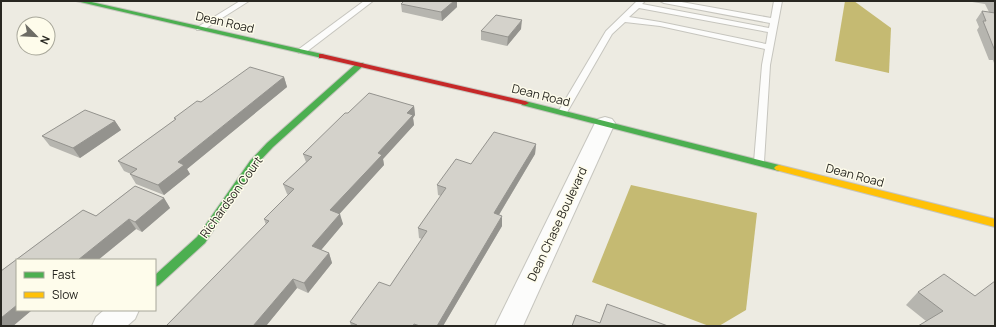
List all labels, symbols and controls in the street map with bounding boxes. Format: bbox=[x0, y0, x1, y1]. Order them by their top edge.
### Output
street label: Dean Road bbox=[194, 7, 256, 37]
north arrow bbox=[16, 16, 56, 56]
text: N bbox=[37, 34, 54, 47]
street label: Dean Road bbox=[510, 80, 572, 110]
street label: Richardson Court bbox=[196, 153, 266, 241]
street label: Dean Road bbox=[824, 159, 886, 191]
street label: Dean Chase Boulevard bbox=[523, 164, 591, 284]
legend bbox=[16, 259, 156, 311]
text: Fast bbox=[52, 266, 76, 283]
text: Slow bbox=[52, 286, 78, 303]

